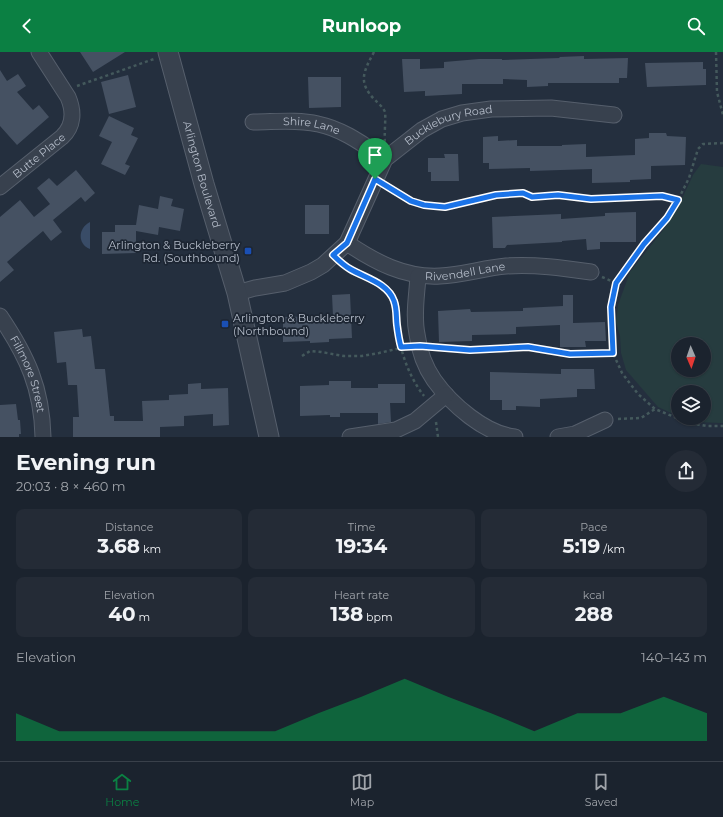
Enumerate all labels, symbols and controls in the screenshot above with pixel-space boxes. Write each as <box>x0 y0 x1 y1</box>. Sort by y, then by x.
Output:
icon: back <box>16 15 38 37</box>
text: Runloop <box>322 15 401 37</box>
icon: search <box>685 15 707 37</box>
street label: Bucklebury Road <box>402 102 493 148</box>
street label: Shire Lane <box>283 114 343 138</box>
street label: Arlington Boulevard <box>180 119 224 230</box>
street label: Butte Place <box>10 130 68 181</box>
pin <box>358 138 392 179</box>
icon: arrive <box>364 144 386 166</box>
place label: Arlington & Buckleberry Rd. (Southbound) <box>108 238 240 265</box>
marker: Arlington & Buckleberry Rd. (Southbound) <box>243 246 253 256</box>
street label: Rivendell Lane <box>425 259 506 283</box>
place label: Arlington & Buckleberry (Northbound) <box>233 311 365 338</box>
marker: Arlington & Buckleberry (Northbound) <box>220 319 230 329</box>
street label: Fillmore Street <box>7 333 48 414</box>
north arrow <box>671 337 711 377</box>
map controls <box>671 337 711 425</box>
button: layers <box>671 385 711 425</box>
text: Evening run <box>16 449 156 476</box>
button: share <box>665 450 707 492</box>
text: 20:03 · 8 × 460 m <box>16 478 126 494</box>
text: Distance <box>105 520 153 534</box>
text: Time <box>348 520 375 534</box>
text: Pace <box>580 520 607 534</box>
text: 3.68 <box>97 534 140 558</box>
text: 19:34 <box>336 534 387 558</box>
text: 5:19 <box>563 534 600 558</box>
text: km <box>140 542 161 556</box>
text: /km <box>600 542 625 556</box>
text: Elevation <box>104 588 155 602</box>
text: Heart rate <box>334 588 389 602</box>
text: kcal <box>583 588 605 602</box>
text: 40 <box>108 602 136 626</box>
text: 138 <box>330 602 363 626</box>
text: 288 <box>575 602 613 626</box>
text: m <box>136 610 150 624</box>
text: bpm <box>363 610 393 624</box>
text: Elevation <box>16 649 76 665</box>
text: 140–143 m <box>641 649 707 665</box>
tab: Home <box>105 771 139 809</box>
tab: Map <box>350 771 374 809</box>
tab: Saved <box>585 771 618 809</box>

